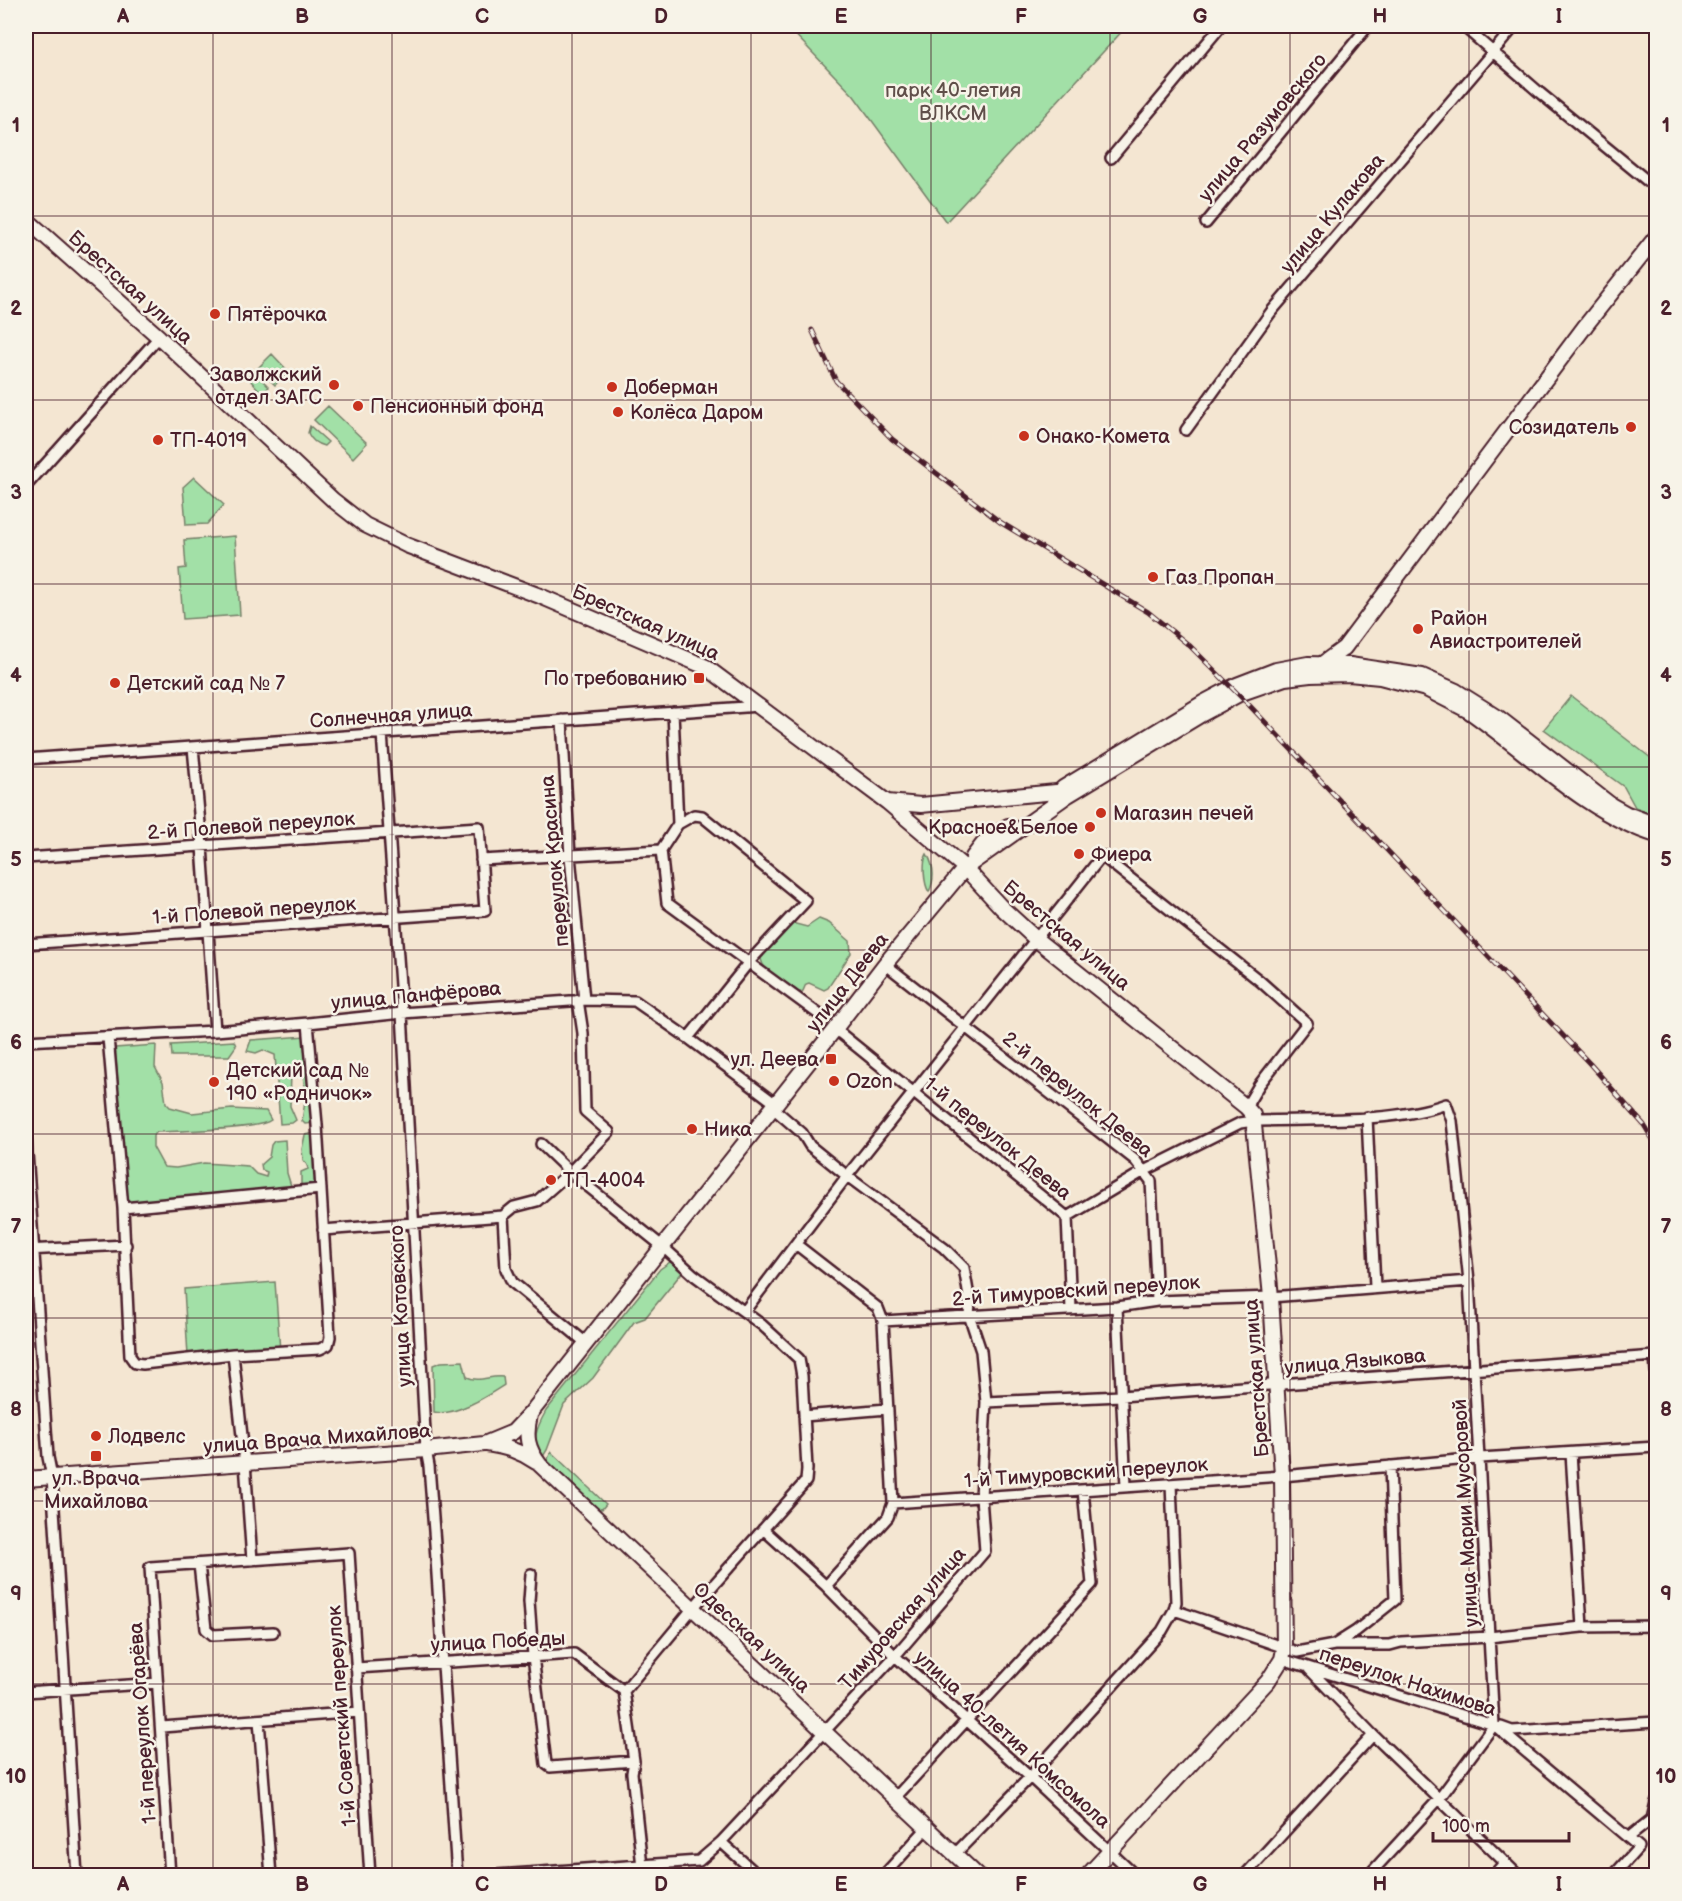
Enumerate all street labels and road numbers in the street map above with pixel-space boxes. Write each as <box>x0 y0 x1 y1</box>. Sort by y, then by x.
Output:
street label: улица Разумовского <box>1194 49 1332 207</box>
street label: улица Кулакова <box>1276 149 1390 278</box>
street label: Брестская улица <box>63 226 197 350</box>
street label: Брестская улица <box>568 580 723 666</box>
street label: Солнечная улица <box>309 698 473 734</box>
street label: переулок Красина <box>536 774 574 948</box>
street label: 2-й Полевой переулок <box>146 807 356 845</box>
street label: Брестская улица <box>998 876 1135 996</box>
street label: 1-й Полевой переулок <box>151 892 357 930</box>
street label: улица Деева <box>802 928 894 1037</box>
street label: улица Панфёрова <box>330 977 502 1015</box>
street label: 2-й переулок Деева <box>997 1027 1158 1163</box>
street label: 1-й переулок Деева <box>919 1072 1076 1206</box>
street label: улица Котовского <box>385 1225 417 1387</box>
street label: 2-й Тимуровский переулок <box>951 1270 1201 1312</box>
street label: Брестская улица <box>1239 1298 1275 1458</box>
street label: улица Языкова <box>1283 1344 1427 1380</box>
street label: улица Марии Мусоровой <box>1448 1398 1484 1628</box>
street label: улица Врача Михайлова <box>202 1419 432 1459</box>
street label: 1-й Тимуровский переулок <box>963 1452 1209 1493</box>
street label: Тимуровская улица <box>834 1542 971 1695</box>
street label: Одесская улица <box>688 1577 815 1698</box>
street label: 1-й Советский переулок <box>322 1604 362 1827</box>
street label: 1-й переулок Огарёва <box>124 1621 162 1825</box>
street label: улица Победы <box>430 1626 566 1658</box>
street label: переулок Нахимова <box>1316 1642 1500 1722</box>
street label: улица 40-летия Комсомола <box>910 1646 1115 1834</box>

